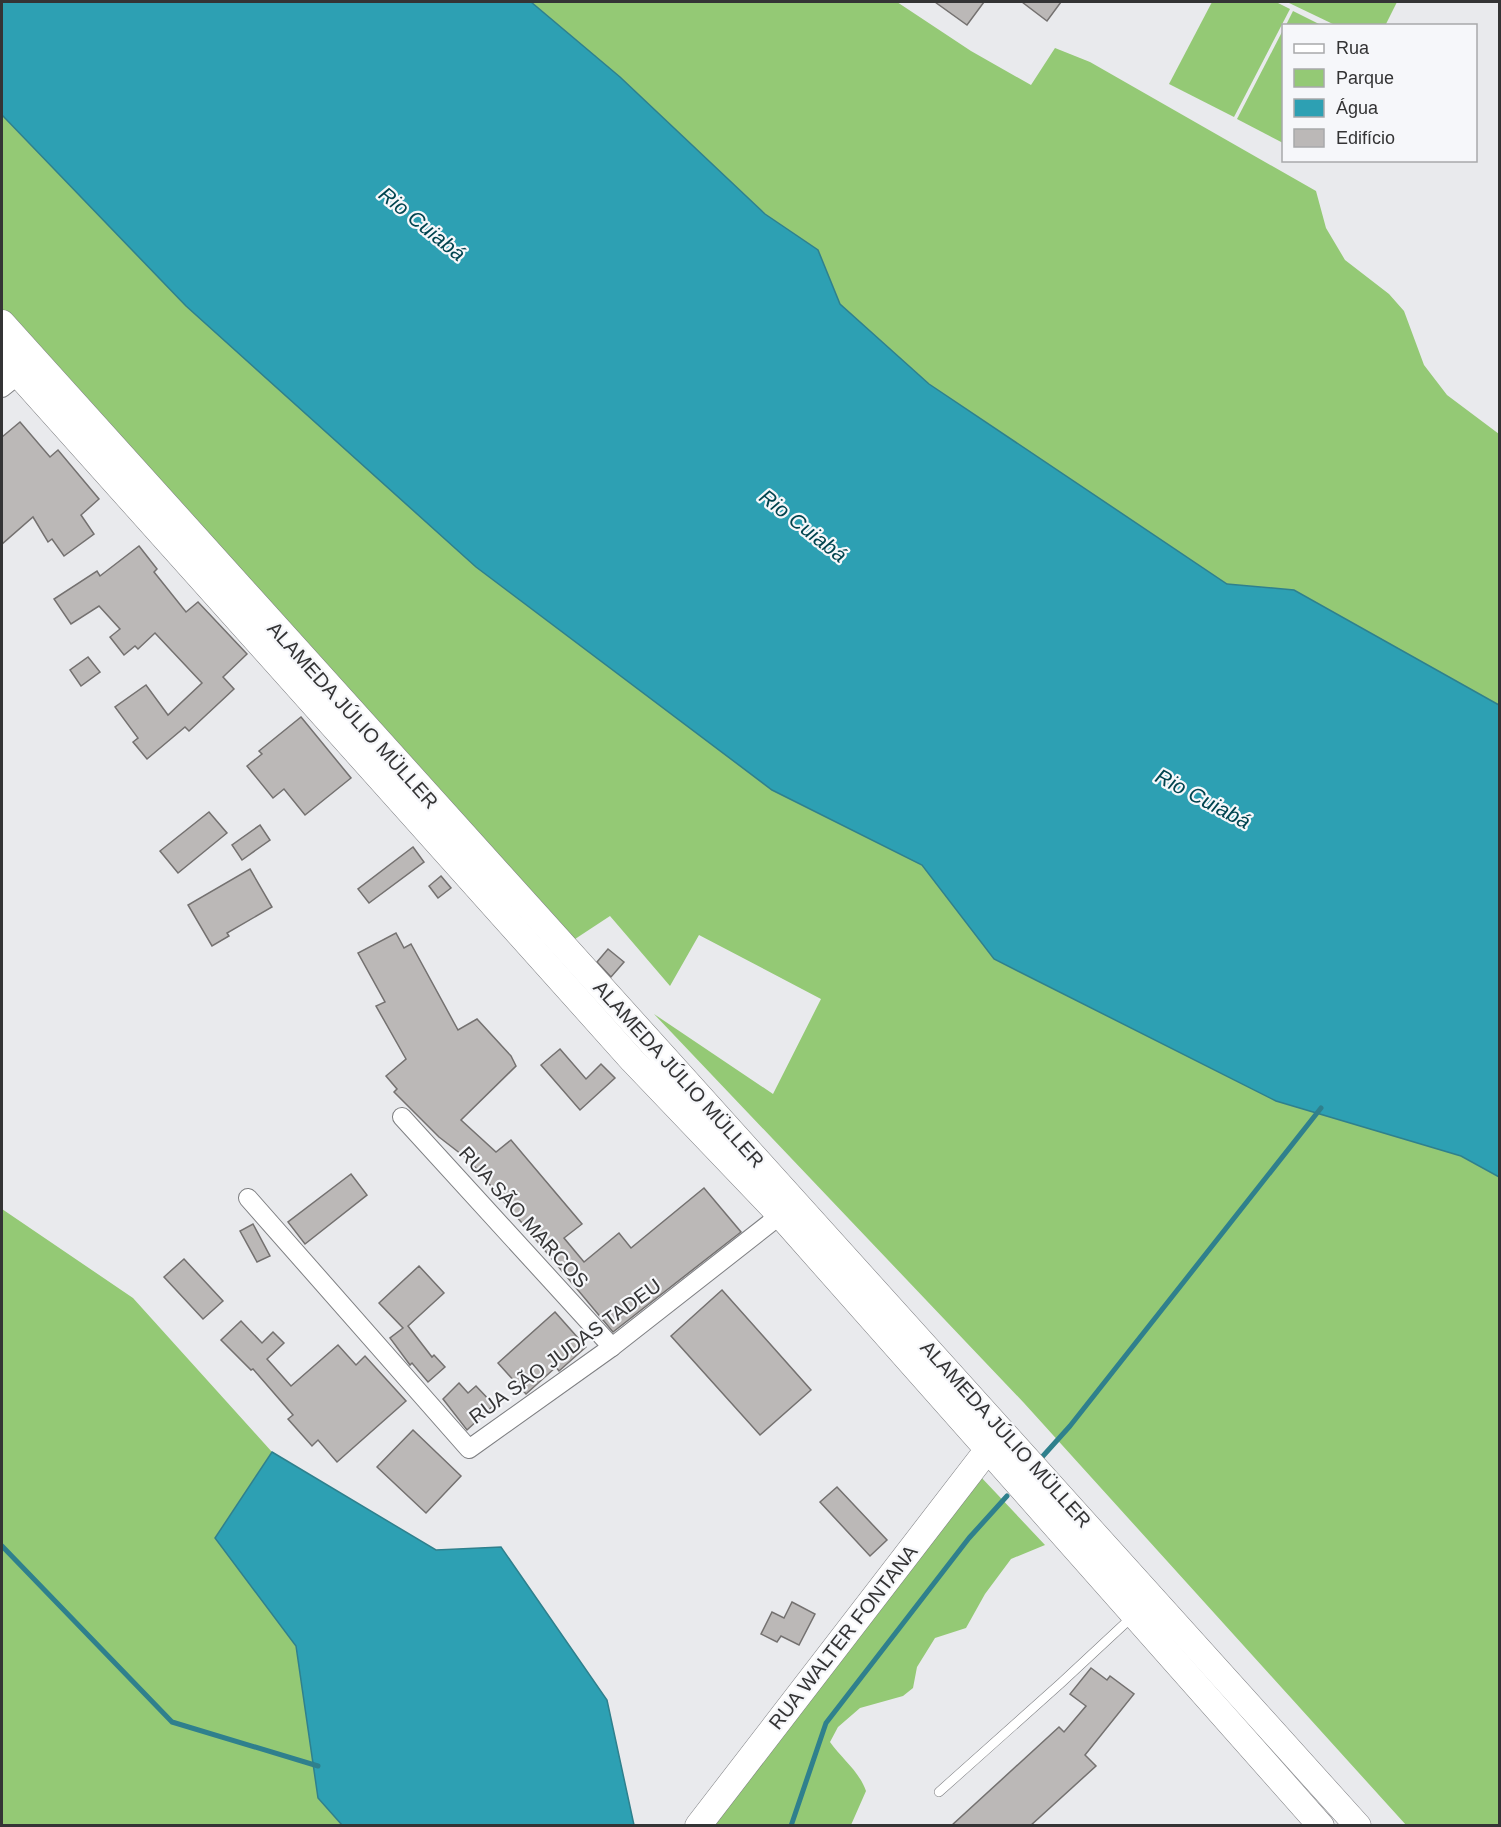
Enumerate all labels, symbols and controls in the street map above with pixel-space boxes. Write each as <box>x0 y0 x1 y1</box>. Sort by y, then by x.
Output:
legend <box>1282 24 1477 162</box>
text: Rua <box>1336 38 1370 58</box>
text: Parque <box>1336 68 1394 88</box>
text: Água <box>1336 98 1379 118</box>
text: Edifício <box>1336 128 1395 148</box>
water label: Rio Cuiabá <box>375 182 470 265</box>
water label: Rio Cuiabá <box>755 485 852 567</box>
street label: ALAMEDA JÚLIO MÜLLER <box>263 617 443 813</box>
water label: Rio Cuiabá <box>1152 764 1255 833</box>
street label: ALAMEDA JÚLIO MÜLLER <box>589 976 769 1172</box>
street label: RUA SÃO MARCOS <box>455 1141 594 1292</box>
street label: RUA SÃO JUDAS TADEU <box>464 1273 665 1428</box>
street label: ALAMEDA JÚLIO MÜLLER <box>916 1336 1096 1532</box>
street label: RUA WALTER FONTANA <box>764 1540 922 1733</box>

